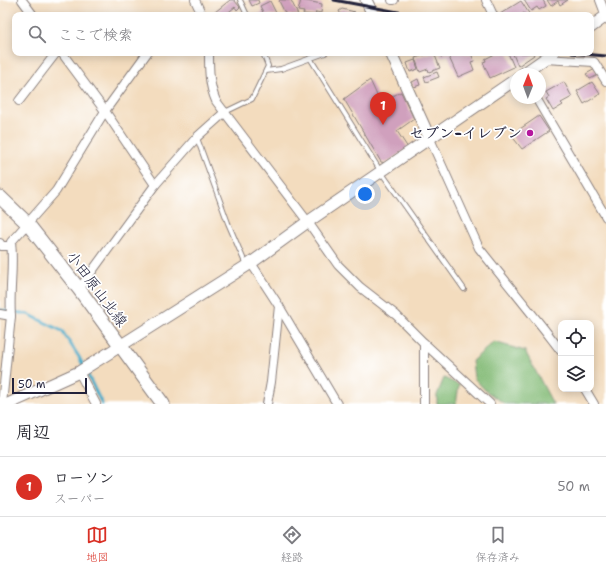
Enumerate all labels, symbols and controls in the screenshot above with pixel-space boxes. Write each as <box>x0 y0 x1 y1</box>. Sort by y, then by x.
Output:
search box <box>12 12 594 56</box>
icon: search <box>26 23 48 45</box>
text: ここで検索 <box>58 25 133 45</box>
north arrow <box>510 68 546 104</box>
pin: 1 <box>370 92 396 125</box>
place label: セブン-イレブン <box>409 123 522 143</box>
marker: セブン-イレブン <box>525 128 535 138</box>
your location <box>355 184 375 204</box>
street label: 小田原山北線 <box>62 247 132 331</box>
map controls <box>558 320 594 392</box>
button: locate <box>558 320 594 356</box>
button: layers <box>558 356 594 392</box>
scale bar <box>12 376 87 395</box>
text: 50 m <box>18 377 46 392</box>
text: 周辺 <box>16 421 50 443</box>
text: ローソン <box>54 468 114 488</box>
text: 1 <box>26 478 32 495</box>
text: 50 m <box>557 478 590 495</box>
text: スーパー <box>54 490 105 507</box>
tab: 地図 <box>86 524 108 565</box>
tab: 経路 <box>281 524 303 565</box>
tab: 保存済み <box>476 524 520 565</box>

